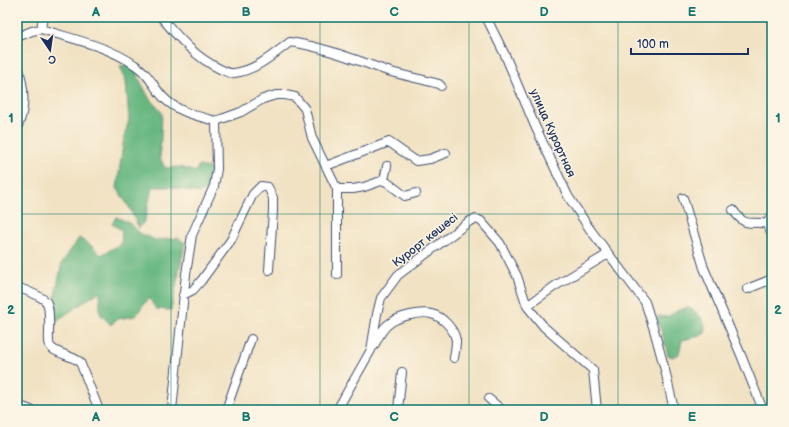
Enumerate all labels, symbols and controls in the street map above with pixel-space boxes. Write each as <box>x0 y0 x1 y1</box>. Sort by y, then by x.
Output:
text: A <box>91 4 100 20</box>
text: B <box>241 4 251 20</box>
text: C <box>389 4 399 20</box>
text: D <box>539 4 549 20</box>
text: E <box>688 4 697 20</box>
north arrow <box>30 30 70 70</box>
scale bar <box>631 30 748 56</box>
text: 100 m <box>637 37 669 52</box>
text: С <box>47 52 57 67</box>
street label: улица Курортная <box>526 87 579 180</box>
text: 1 <box>8 110 14 126</box>
text: 1 <box>775 110 781 126</box>
street label: Курорт көшесі <box>389 210 461 271</box>
text: 2 <box>7 302 15 318</box>
text: 2 <box>774 302 782 318</box>
text: A <box>91 409 100 425</box>
text: B <box>241 409 251 425</box>
text: C <box>389 409 399 425</box>
text: D <box>539 409 549 425</box>
text: E <box>688 409 697 425</box>

